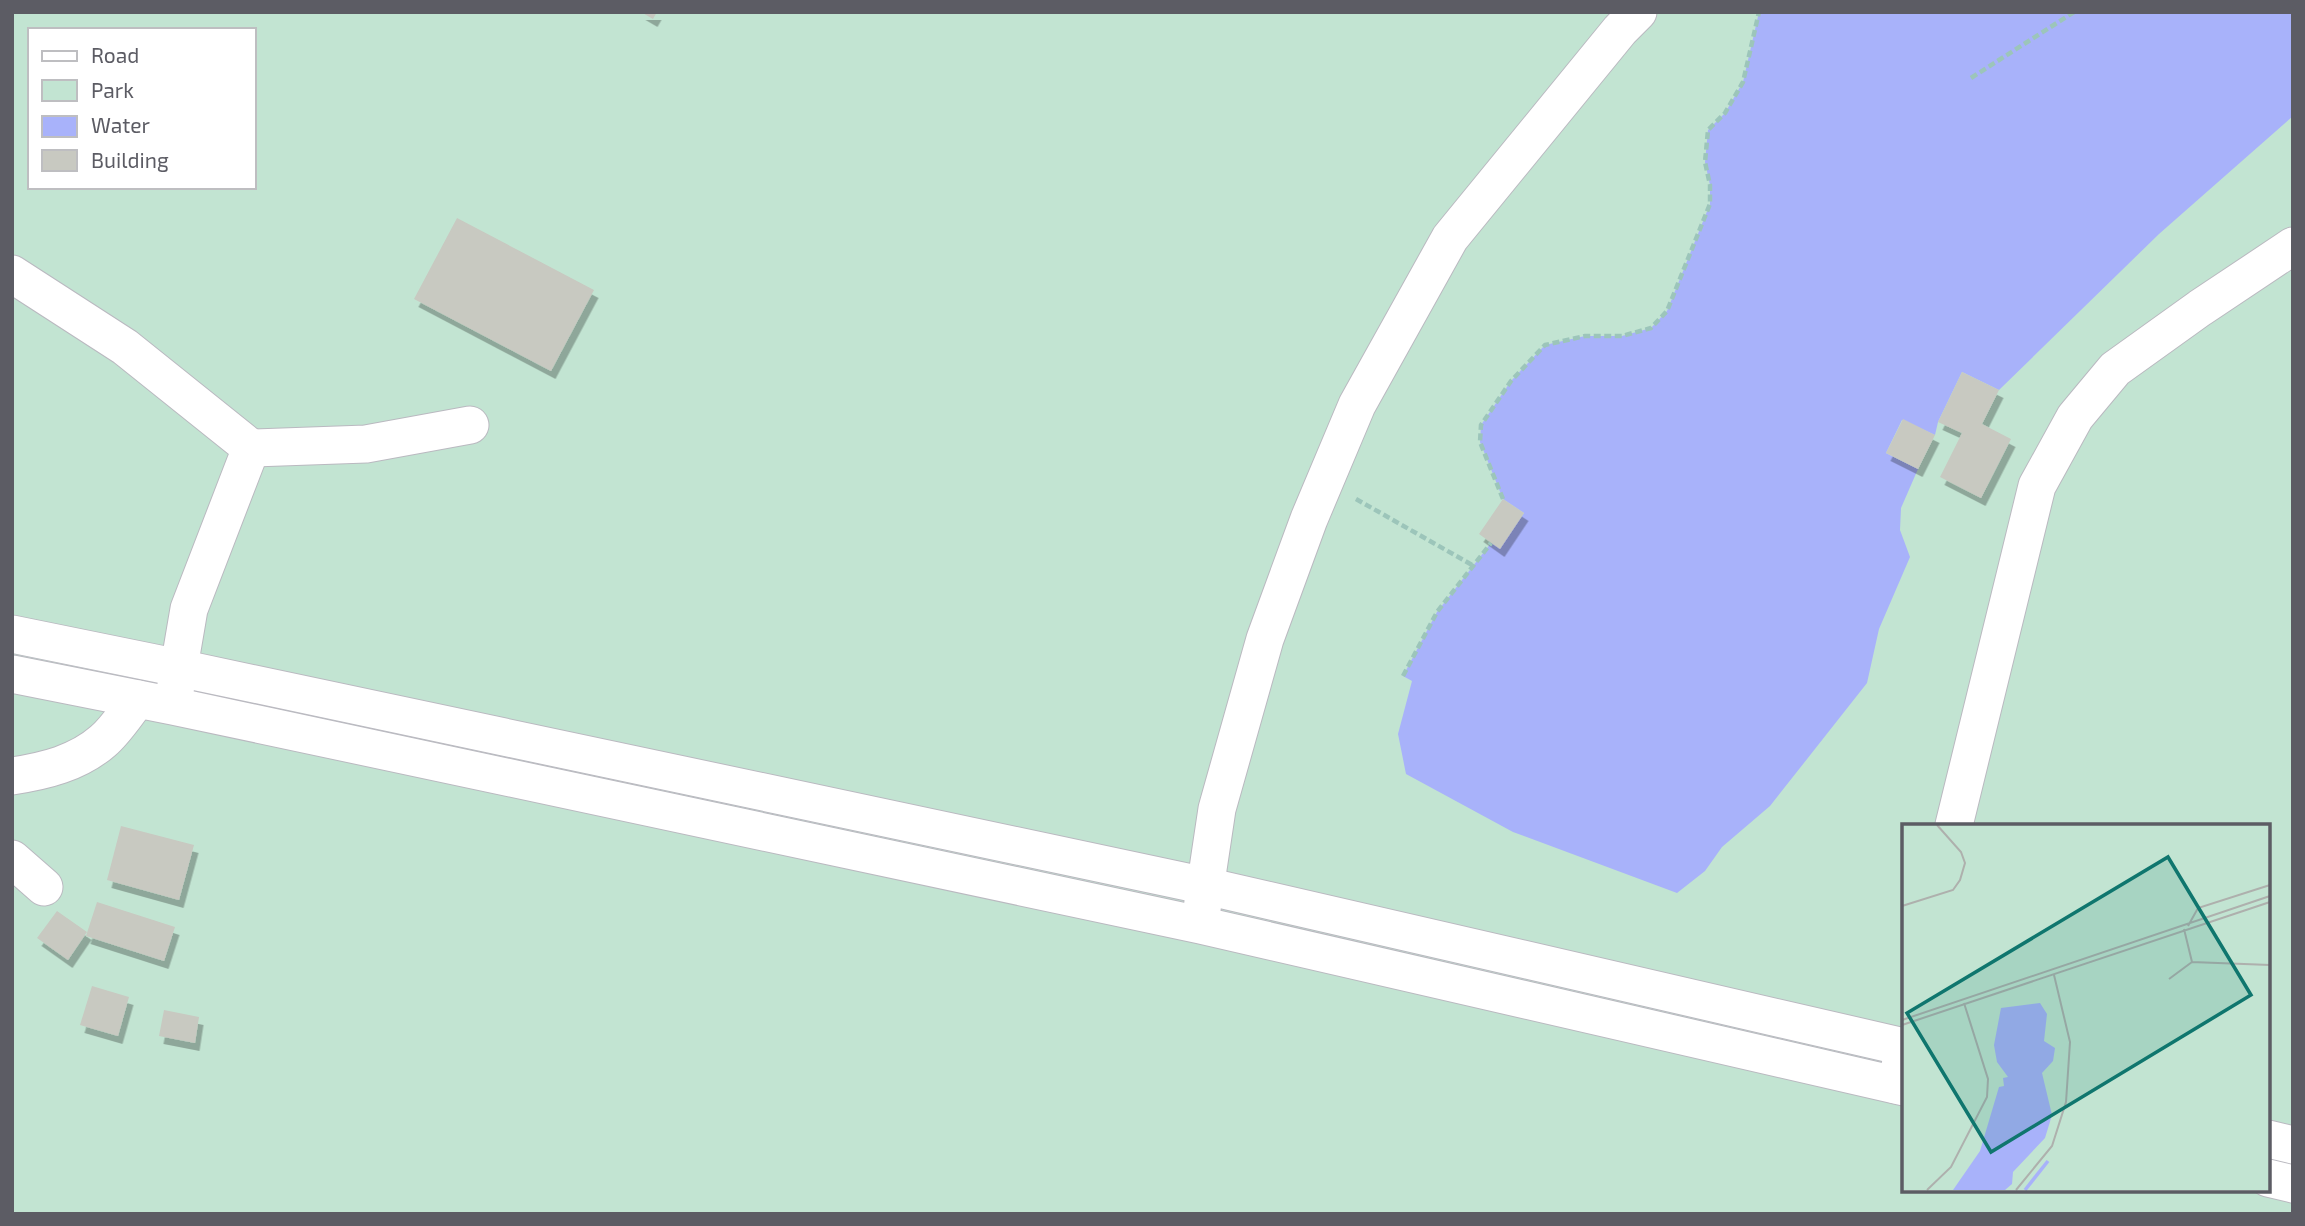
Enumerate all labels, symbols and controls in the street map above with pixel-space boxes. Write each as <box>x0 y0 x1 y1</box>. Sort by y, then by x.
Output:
legend <box>28 28 256 189</box>
text: Road <box>91 42 139 67</box>
text: Park <box>91 77 134 102</box>
text: Water <box>91 112 150 137</box>
text: Building <box>91 147 169 172</box>
inset map <box>1902 824 2270 1191</box>

